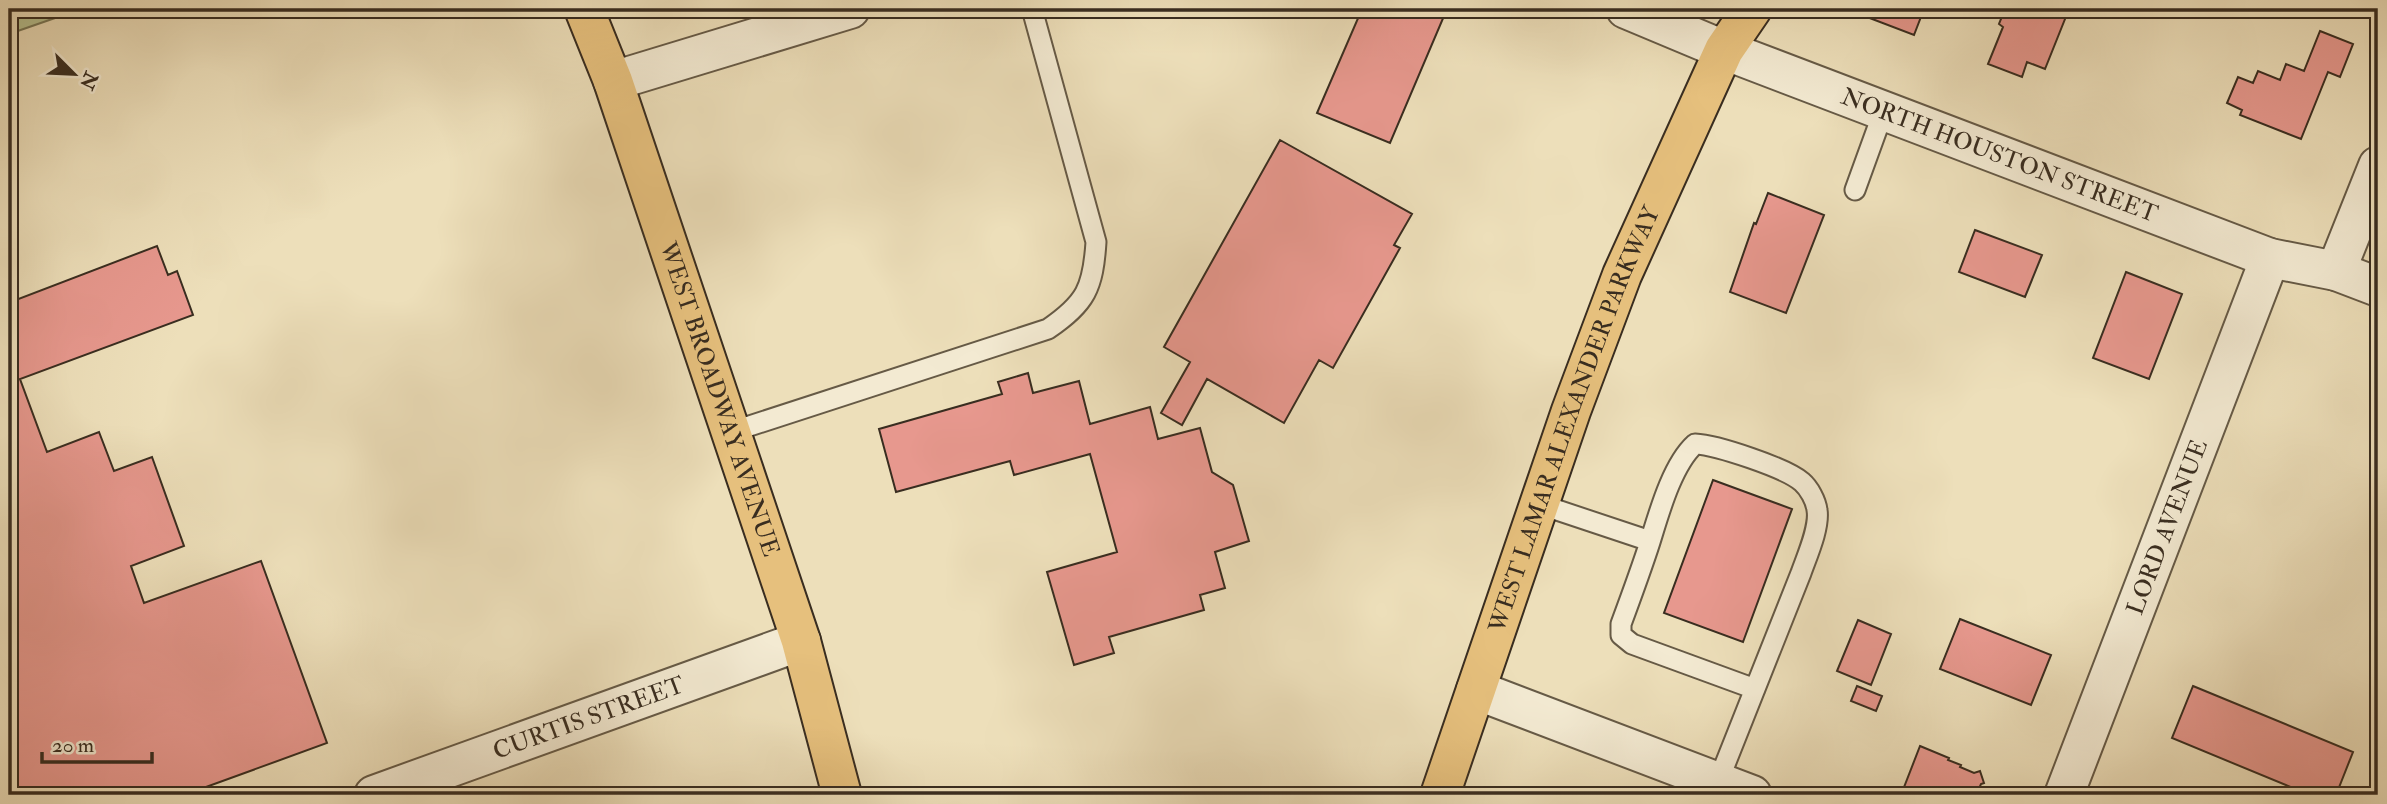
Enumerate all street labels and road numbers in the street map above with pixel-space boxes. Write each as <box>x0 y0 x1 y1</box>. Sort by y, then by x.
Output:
street label: NORTH HOUSTON STREET <box>1837 81 2162 230</box>
street label: WEST LAMAR ALEXANDER PARKWAY <box>1481 201 1667 637</box>
street label: WEST BROADWAY AVENUE <box>652 237 786 560</box>
street label: LORD AVENUE <box>2120 435 2215 619</box>
street label: CURTIS STREET <box>489 669 689 767</box>

